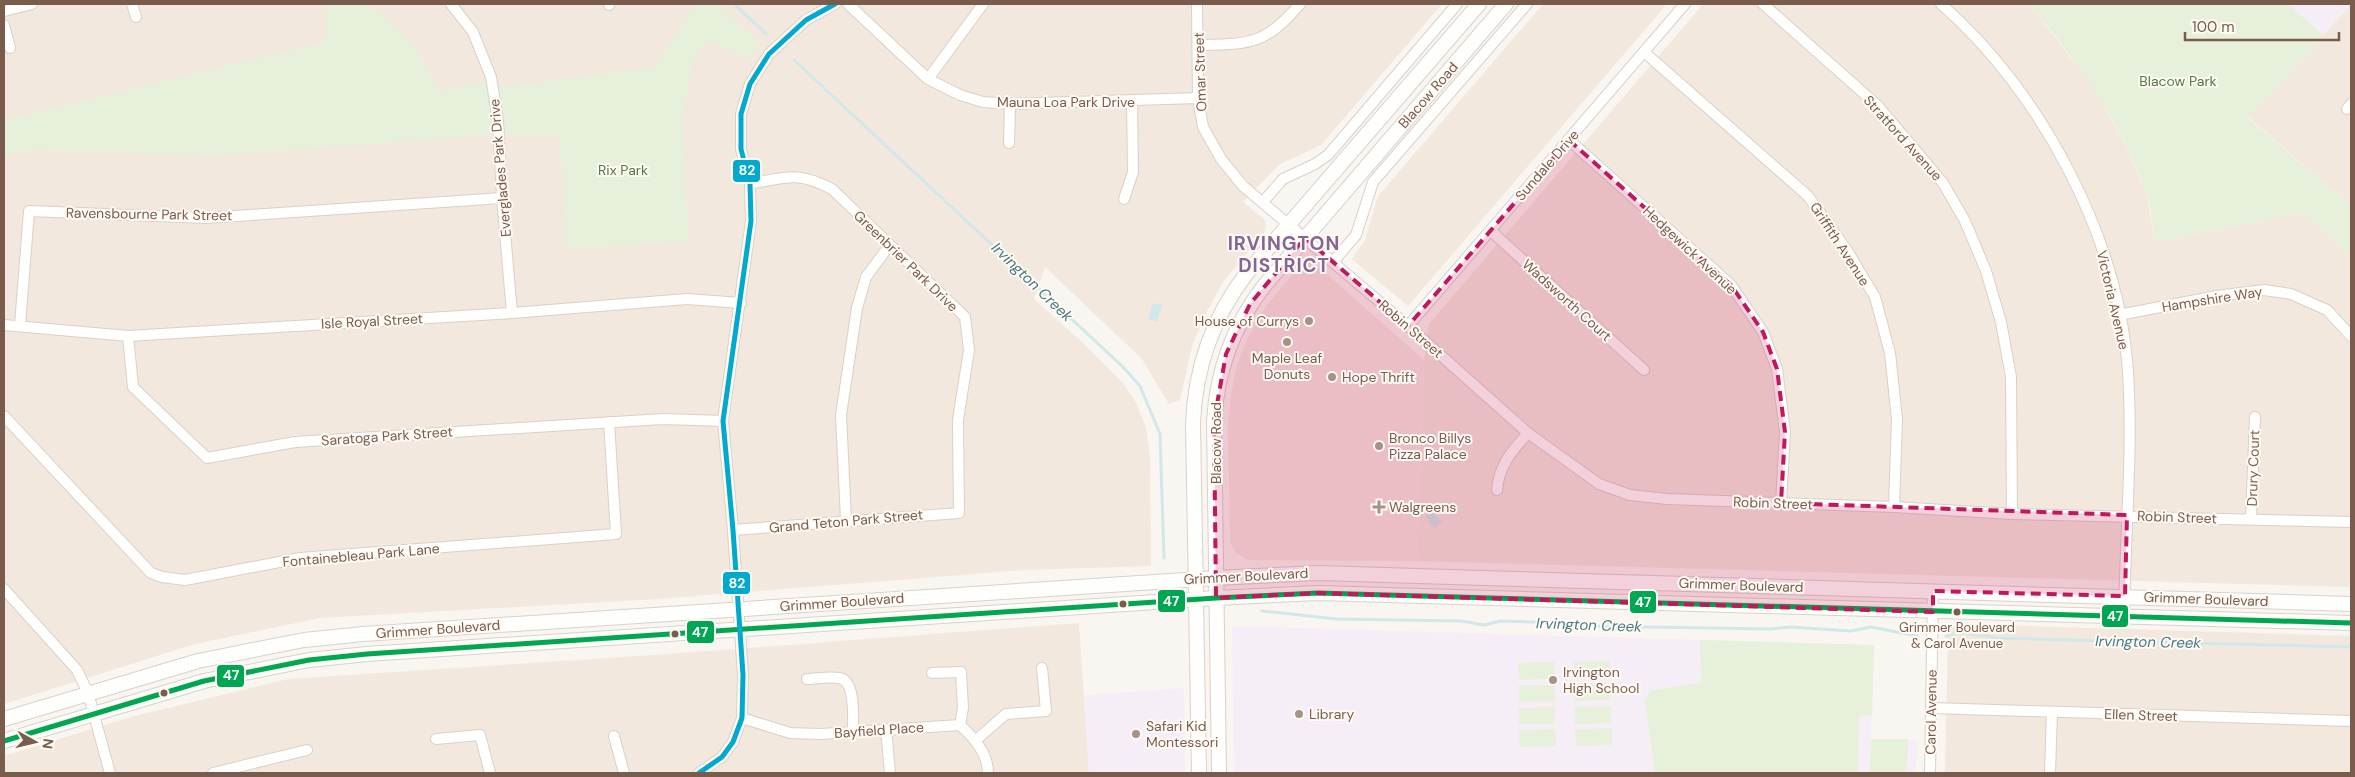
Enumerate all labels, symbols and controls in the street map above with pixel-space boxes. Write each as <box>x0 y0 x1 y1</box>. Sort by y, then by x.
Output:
scale bar <box>2185 10 2339 42</box>
text: 100 m <box>2192 17 2235 37</box>
street label: Omar Street <box>1190 32 1210 112</box>
street label: Blacow Road <box>1394 58 1462 132</box>
park label: Blacow Park <box>2139 72 2217 90</box>
street label: Stratford Avenue <box>1860 91 1946 185</box>
street label: Mauna Loa Park Drive <box>997 93 1135 111</box>
street label: Everglades Park Drive <box>485 98 515 238</box>
street label: Sundale Drive <box>1511 126 1583 204</box>
line badge: 82 <box>732 159 761 183</box>
park label: Rix Park <box>598 161 648 179</box>
text: 82 <box>739 161 755 179</box>
street label: Griffith Avenue <box>1806 199 1874 289</box>
street label: Hedgewick Avenue <box>1639 202 1741 298</box>
street label: Ravensbourne Park Street <box>66 204 232 224</box>
street label: Greenbrier Park Drive <box>850 207 962 315</box>
district label: IRVINGTON DISTRICT <box>1228 231 1340 278</box>
water label: Irvington Creek <box>987 238 1077 326</box>
street label: Victoria Avenue <box>2093 248 2133 352</box>
street label: Wadsworth Court <box>1519 255 1615 345</box>
street label: Hampshire Way <box>2160 282 2264 316</box>
street label: Robin Street <box>1375 296 1447 362</box>
street label: Isle Royal Street <box>320 309 424 333</box>
place label: House of Currys <box>1195 312 1299 330</box>
marker: House of Currys <box>1303 315 1315 327</box>
marker: Maple Leaf Donuts <box>1281 336 1293 348</box>
place label: Maple Leaf Donuts <box>1252 349 1322 383</box>
place label: Hope Thrift <box>1342 368 1415 386</box>
marker: Hope Thrift <box>1326 371 1338 383</box>
street label: Blacow Road <box>1207 402 1225 484</box>
street label: Saratoga Park Street <box>321 422 453 450</box>
place label: Bronco Billys Pizza Palace <box>1389 429 1471 463</box>
street label: Drury Court <box>2243 429 2263 507</box>
marker: Bronco Billys Pizza Palace <box>1373 440 1385 452</box>
street label: Robin Street <box>1733 493 1813 513</box>
place label: Walgreens <box>1389 498 1456 516</box>
marker: Walgreens <box>1373 501 1385 513</box>
street label: Grand Teton Park Street <box>768 505 924 537</box>
street label: Robin Street <box>2137 507 2217 527</box>
street label: Fontainebleau Park Lane <box>282 539 440 571</box>
street label: Grimmer Boulevard <box>1183 564 1309 588</box>
line badge: 82 <box>722 571 751 595</box>
text: 82 <box>729 574 745 592</box>
street label: Grimmer Boulevard <box>1678 574 1804 596</box>
street label: Grimmer Boulevard <box>2143 588 2269 610</box>
street label: Grimmer Boulevard <box>779 589 905 615</box>
line badge: 47 <box>1157 589 1186 613</box>
line badge: 47 <box>1629 590 1657 614</box>
text: 47 <box>1163 592 1180 610</box>
text: 47 <box>1635 593 1652 611</box>
unlabelled marker <box>1118 599 1128 609</box>
line badge: 47 <box>2101 604 2129 628</box>
marker: Grimmer Boulevard & Carol Avenue <box>1952 607 1962 617</box>
text: 47 <box>2107 607 2124 625</box>
water label: Irvington Creek <box>1536 613 1643 637</box>
street label: Grimmer Boulevard <box>375 616 501 642</box>
place label: Grimmer Boulevard & Carol Avenue <box>1899 619 2015 652</box>
line badge: 47 <box>686 620 715 644</box>
text: 47 <box>692 623 709 641</box>
unlabelled marker <box>670 629 680 639</box>
water label: Irvington Creek <box>2095 631 2201 653</box>
place label: Irvington High School <box>1563 663 1639 697</box>
line badge: 47 <box>216 664 245 688</box>
text: 47 <box>223 666 240 684</box>
street label: Carol Avenue <box>1921 669 1941 755</box>
marker: Irvington High School <box>1547 674 1559 686</box>
unlabelled marker <box>159 688 169 698</box>
place label: Library <box>1309 705 1354 723</box>
street label: Ellen Street <box>2104 705 2178 725</box>
marker: Library <box>1293 708 1305 720</box>
north arrow <box>10 717 60 767</box>
place label: Safari Kid Montessori <box>1146 717 1218 751</box>
street label: Bayfield Place <box>834 718 925 742</box>
marker: Safari Kid Montessori <box>1130 728 1142 740</box>
text: N <box>38 737 57 750</box>

